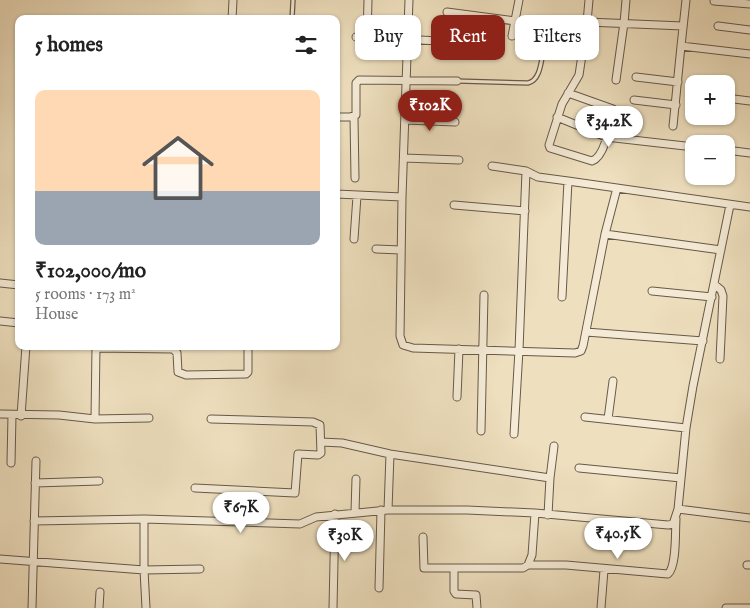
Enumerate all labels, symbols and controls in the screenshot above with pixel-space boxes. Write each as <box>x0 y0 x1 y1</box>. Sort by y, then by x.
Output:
chip: Buy <box>355 15 421 60</box>
chip: Rent <box>431 15 505 60</box>
chip: Filters <box>515 15 599 60</box>
icon: filters <box>292 31 320 59</box>
text: 5 homes <box>35 32 103 59</box>
map controls <box>685 75 735 185</box>
button: + <box>685 75 735 125</box>
pin: ₹102K <box>395 90 465 132</box>
text: ₹102K <box>409 96 451 116</box>
pin: ₹34.2K <box>568 106 650 148</box>
text: ₹34.2K <box>586 112 632 132</box>
icon: home <box>133 123 223 213</box>
button: − <box>685 135 735 185</box>
text: ₹102,000/mo <box>35 258 146 285</box>
text: 5 rooms · 173 m² <box>35 285 136 305</box>
text: House <box>35 305 78 325</box>
pin: ₹67K <box>211 492 271 534</box>
text: ₹67K <box>224 498 258 518</box>
pin: ₹40.5K <box>577 518 659 560</box>
pin: ₹30K <box>315 520 375 562</box>
text: ₹40.5K <box>595 524 641 544</box>
text: ₹30K <box>328 526 362 546</box>

